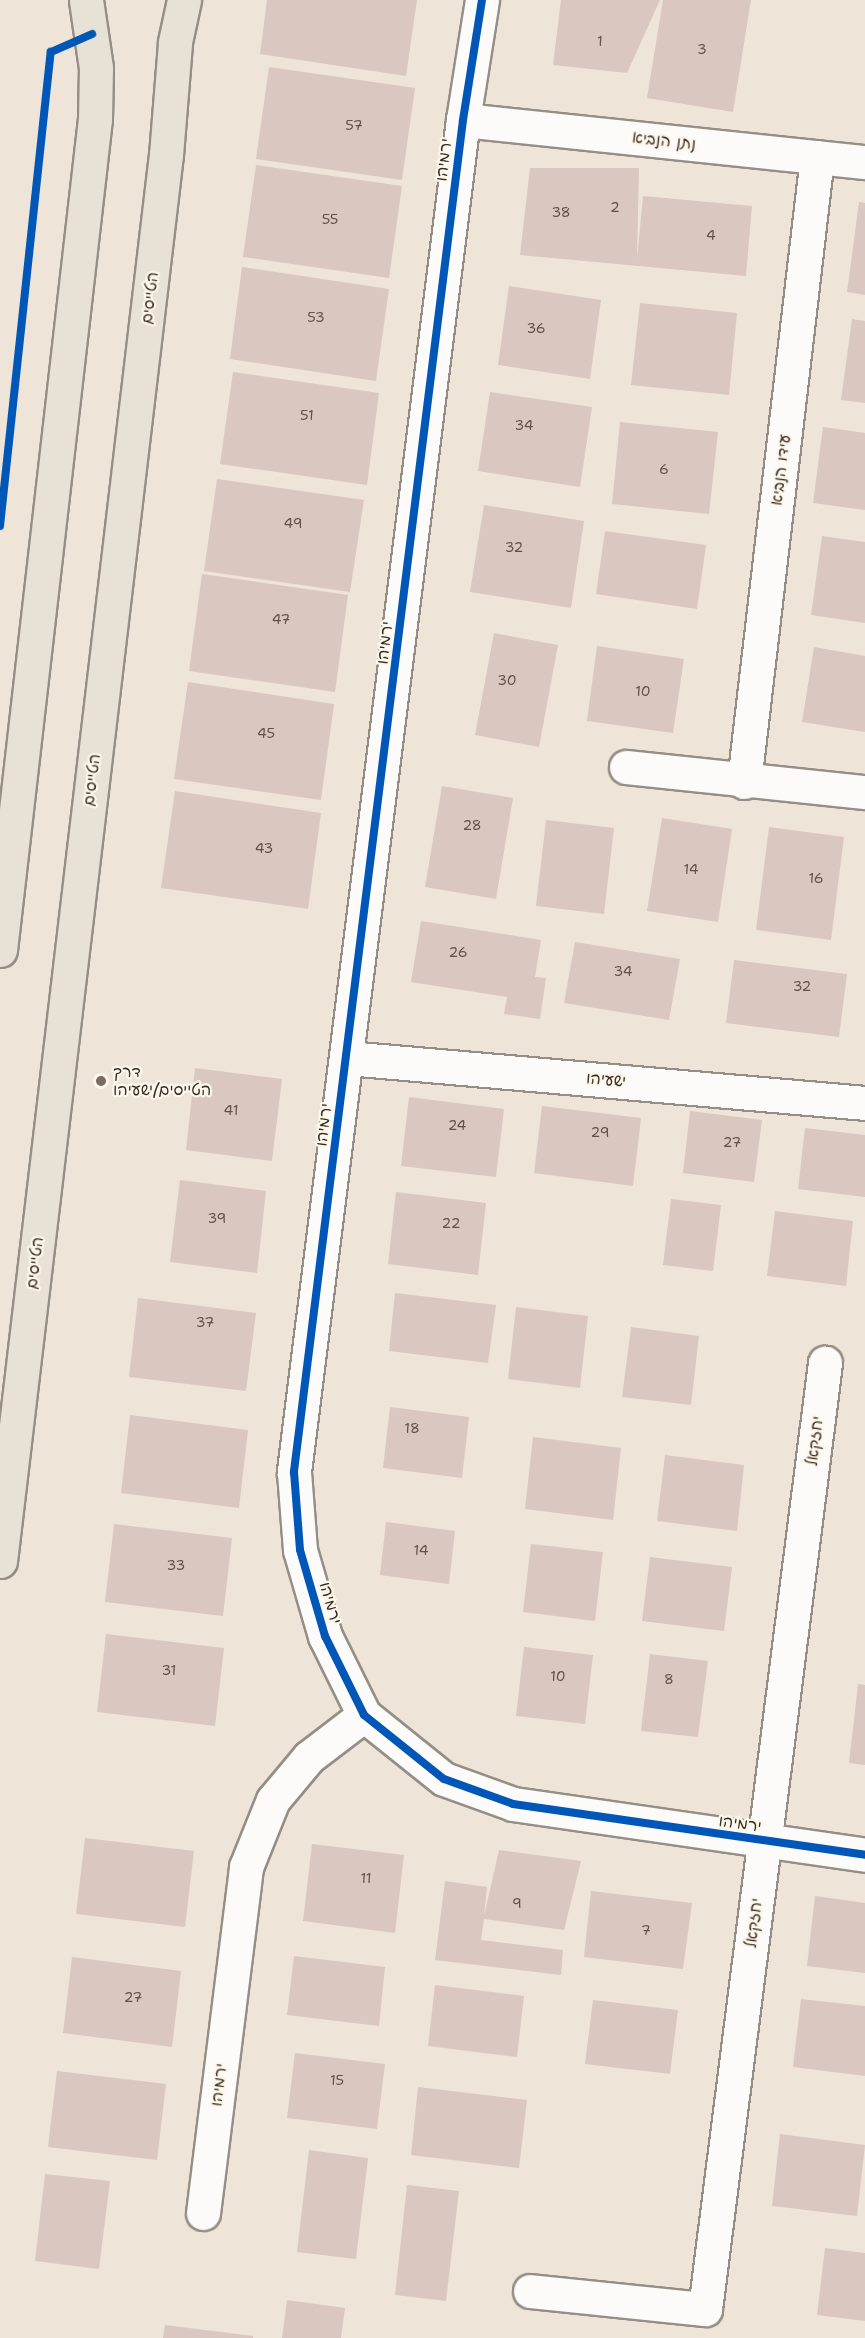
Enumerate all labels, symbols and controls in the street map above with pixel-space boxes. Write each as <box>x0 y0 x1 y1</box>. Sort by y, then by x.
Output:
house number: 1 <box>597 33 603 49</box>
house number: 3 <box>697 41 707 57</box>
house number: 57 <box>345 117 363 133</box>
street label: נתן הנביא <box>631 128 697 154</box>
street label: ירמיהו <box>432 137 456 183</box>
house number: 2 <box>610 199 620 215</box>
house number: 38 <box>551 204 571 220</box>
house number: 55 <box>322 211 338 227</box>
house number: 4 <box>706 227 716 243</box>
street label: הטייסים <box>137 271 163 325</box>
house number: 53 <box>307 309 325 325</box>
house number: 36 <box>526 320 546 336</box>
house number: 51 <box>300 407 314 423</box>
house number: 34 <box>514 417 534 433</box>
street label: עידו הנביא <box>767 433 795 507</box>
house number: 6 <box>659 461 669 477</box>
house number: 49 <box>284 515 302 531</box>
house number: 32 <box>505 539 523 555</box>
house number: 47 <box>272 611 290 627</box>
street label: ירמיהו <box>373 620 397 666</box>
house number: 30 <box>497 672 517 688</box>
house number: 10 <box>635 683 651 699</box>
house number: 45 <box>257 725 275 741</box>
street label: הטייסים <box>79 753 105 807</box>
house number: 28 <box>462 817 482 833</box>
house number: 43 <box>255 840 273 856</box>
house number: 14 <box>683 861 699 877</box>
house number: 16 <box>808 870 824 886</box>
house number: 26 <box>449 944 467 960</box>
house number: 34 <box>613 963 633 979</box>
house number: 32 <box>793 978 811 994</box>
place label: דרך הטייסים/ישעיהו <box>113 1062 211 1100</box>
street label: ישעיהו <box>585 1069 627 1091</box>
marker: דרך הטייסים/ישעיהו <box>94 1074 108 1088</box>
house number: 41 <box>224 1102 238 1118</box>
street label: ירמיהו <box>312 1102 336 1148</box>
house number: 24 <box>448 1117 466 1133</box>
house number: 29 <box>591 1124 609 1140</box>
house number: 27 <box>723 1134 741 1150</box>
house number: 39 <box>208 1210 226 1226</box>
house number: 22 <box>442 1215 460 1231</box>
street label: הטייסים <box>22 1236 48 1290</box>
house number: 37 <box>196 1314 214 1330</box>
street label: יחזקאל <box>802 1415 828 1467</box>
house number: 18 <box>404 1420 420 1436</box>
house number: 14 <box>413 1542 429 1558</box>
house number: 33 <box>167 1557 185 1573</box>
street label: ירמיהו <box>315 1580 345 1626</box>
house number: 31 <box>162 1662 176 1678</box>
house number: 10 <box>550 1668 566 1684</box>
house number: 8 <box>664 1671 674 1687</box>
street label: ירמיהו <box>717 1811 763 1837</box>
house number: 11 <box>360 1870 372 1886</box>
house number: 9 <box>512 1895 522 1911</box>
street label: יחזקאל <box>741 1897 767 1949</box>
house number: 7 <box>641 1922 651 1938</box>
house number: 27 <box>124 1989 142 2005</box>
street label: ירמיהו <box>207 2062 231 2108</box>
house number: 15 <box>330 2072 344 2088</box>

